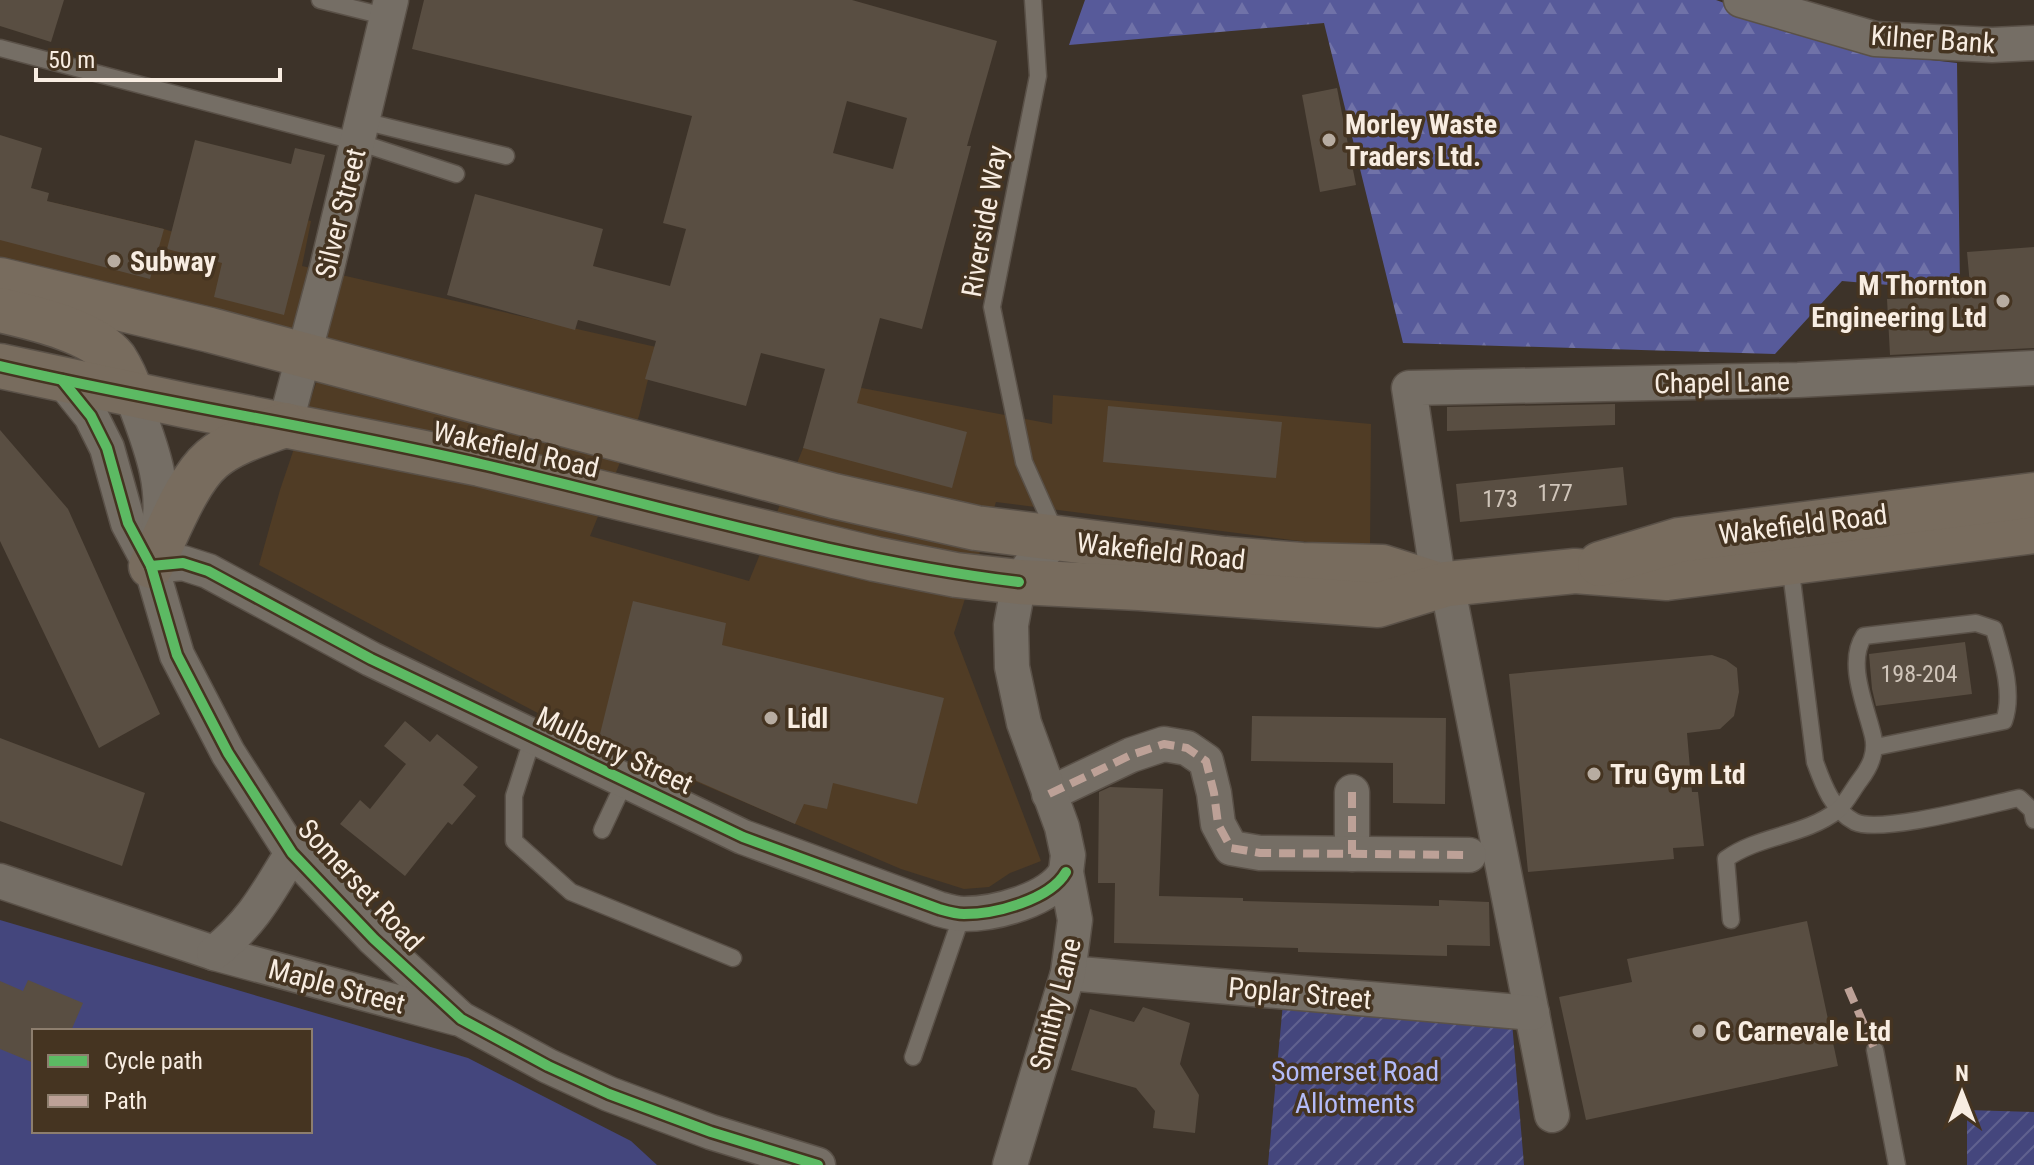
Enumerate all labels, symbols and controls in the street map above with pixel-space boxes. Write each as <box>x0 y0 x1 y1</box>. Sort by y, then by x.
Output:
street label: Kilner Bank <box>1870 19 1997 60</box>
scale bar <box>36 32 280 82</box>
text: 50 m <box>48 46 95 74</box>
place label: Morley Waste Traders Ltd. <box>1345 108 1497 173</box>
marker: Morley Waste Traders Ltd. <box>1320 131 1338 149</box>
street label: Riverside Way <box>955 142 1014 299</box>
street label: Silver Street <box>308 145 373 282</box>
place label: Subway <box>130 245 216 278</box>
marker: Subway <box>105 252 123 270</box>
place label: M Thornton Engineering Ltd <box>1811 269 1987 334</box>
marker: M Thornton Engineering Ltd <box>1994 292 2012 310</box>
street label: Chapel Lane <box>1654 365 1790 400</box>
street label: Wakefield Road <box>430 414 602 485</box>
house number: 177 <box>1537 479 1573 507</box>
house number: 173 <box>1482 485 1518 513</box>
street label: Wakefield Road <box>1717 498 1889 551</box>
street label: Wakefield Road <box>1075 526 1247 577</box>
house number: 198-204 <box>1880 660 1958 688</box>
street label: Mulberry Street <box>531 700 698 801</box>
place label: Lidl <box>787 702 828 735</box>
marker: Lidl <box>762 709 780 727</box>
place label: Tru Gym Ltd <box>1610 758 1746 791</box>
marker: Tru Gym Ltd <box>1585 765 1603 783</box>
street label: Somerset Road <box>291 813 430 958</box>
street label: Smithy Lane <box>1023 934 1088 1074</box>
street label: Maple Street <box>265 952 409 1021</box>
street label: Poplar Street <box>1227 971 1373 1016</box>
place label: C Carnevale Ltd <box>1715 1015 1891 1048</box>
marker: C Carnevale Ltd <box>1690 1022 1708 1040</box>
legend <box>32 1029 312 1133</box>
text: Cycle path <box>104 1047 203 1075</box>
north arrow <box>1922 1053 2002 1133</box>
park label: Somerset Road Allotments <box>1271 1055 1439 1120</box>
text: N <box>1955 1061 1969 1086</box>
text: Path <box>104 1087 147 1115</box>

